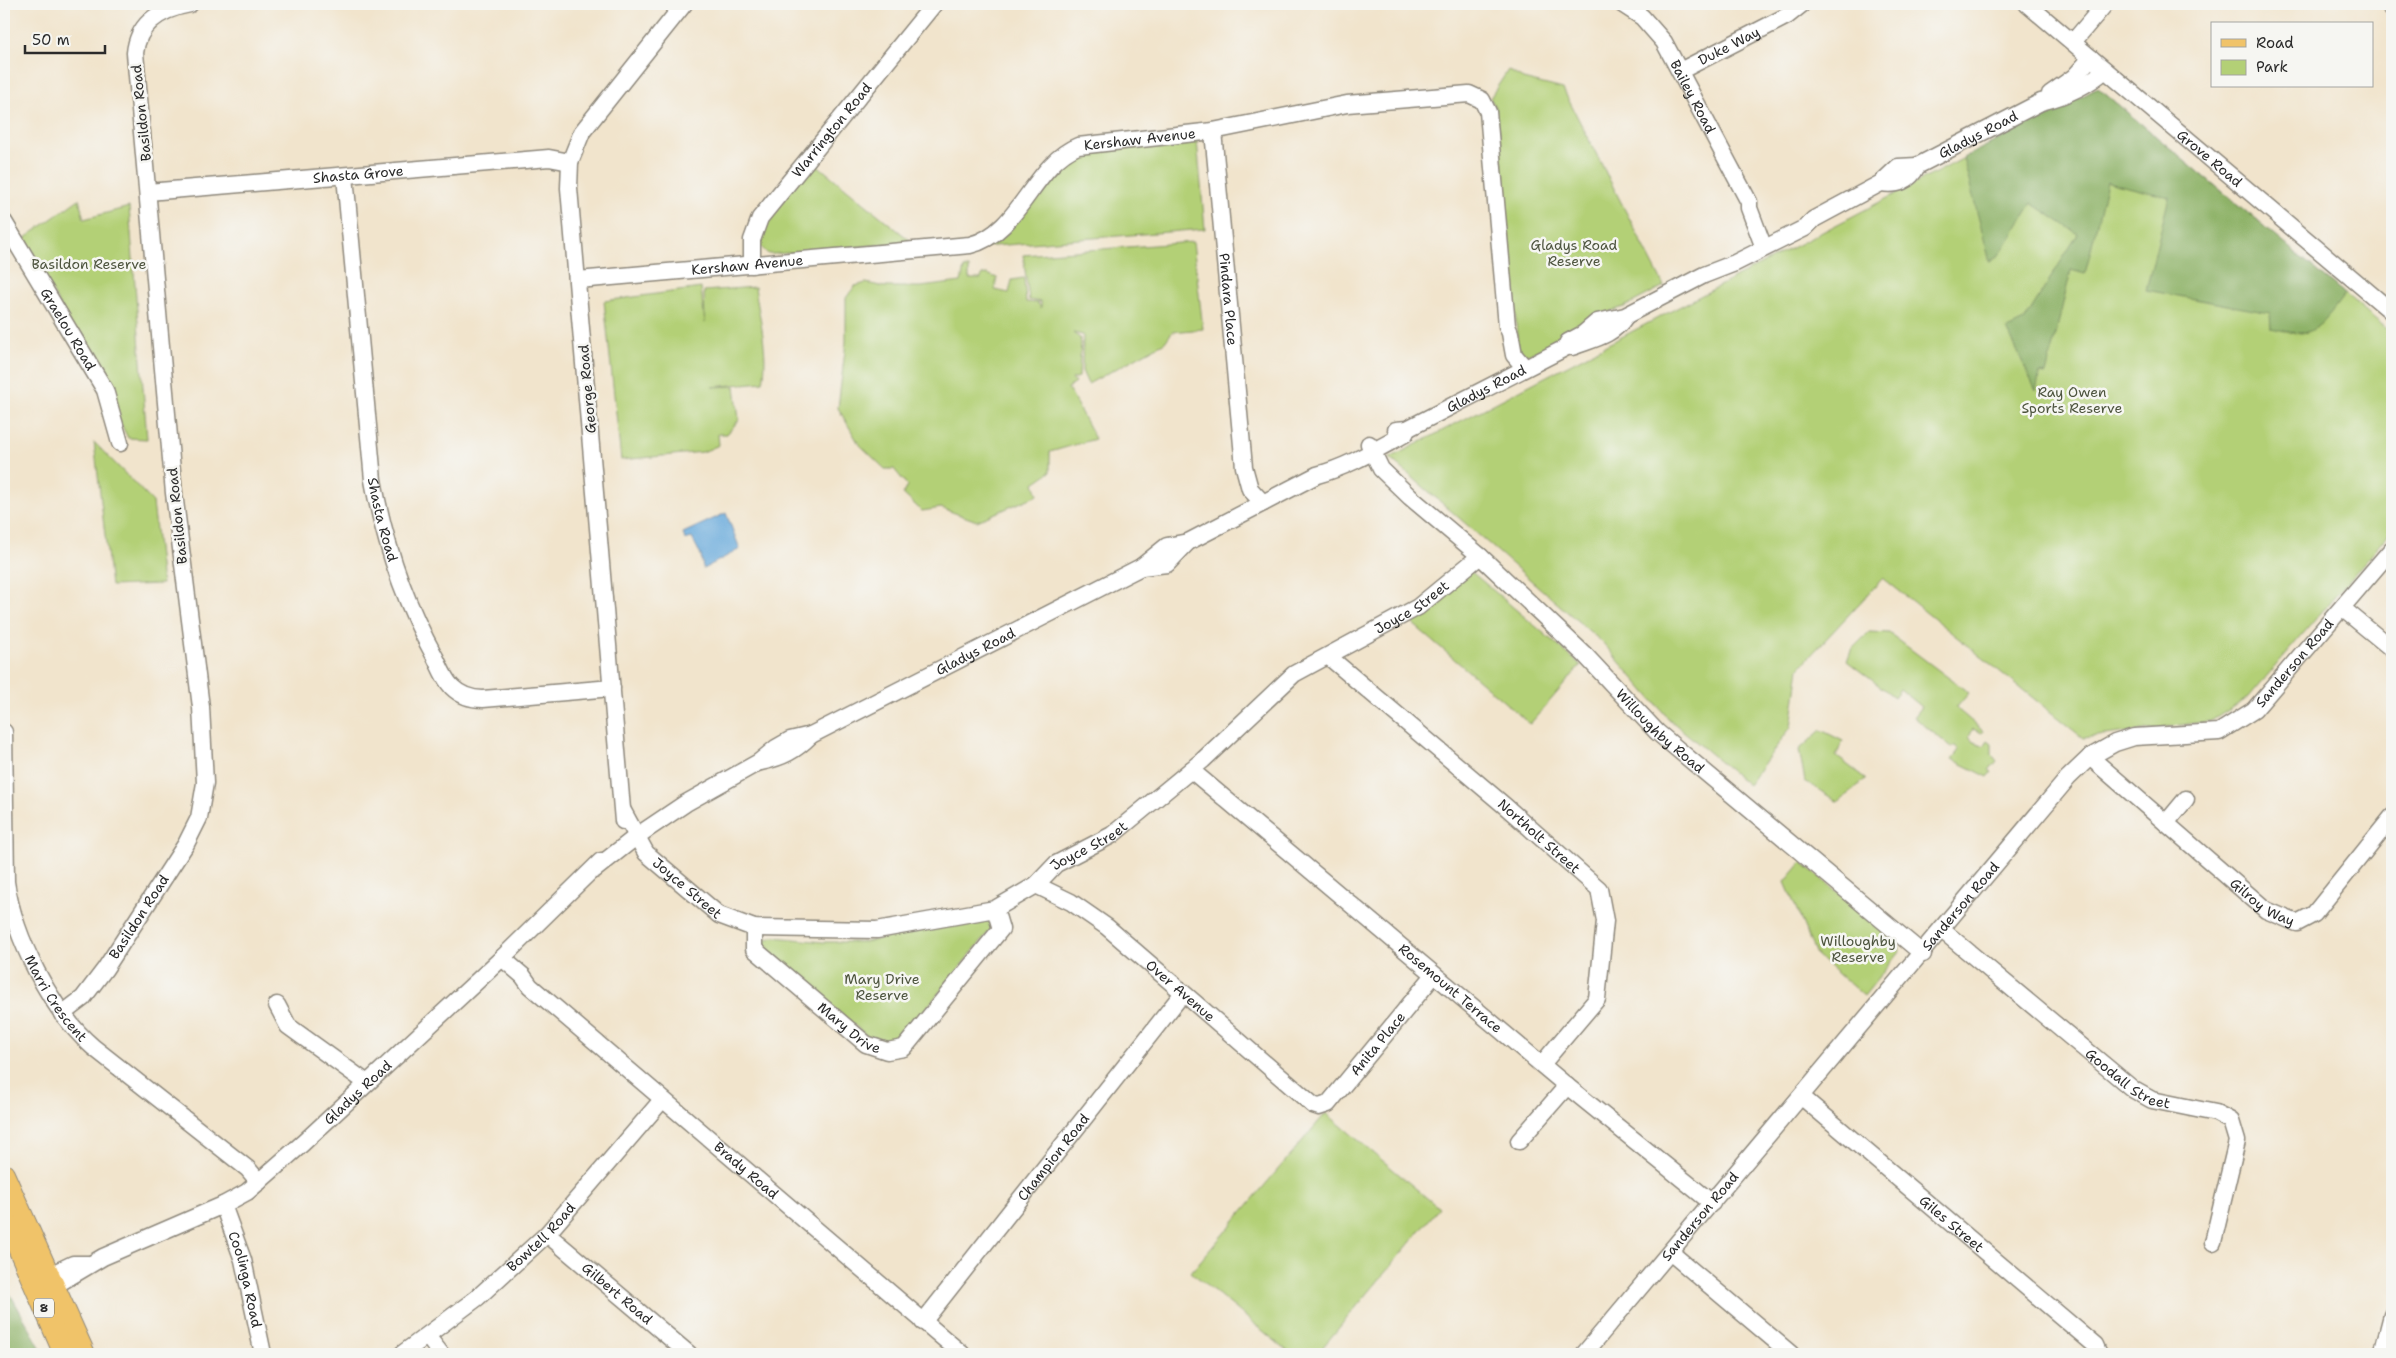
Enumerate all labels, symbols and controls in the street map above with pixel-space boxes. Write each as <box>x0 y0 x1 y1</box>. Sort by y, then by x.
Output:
scale bar <box>25 22 105 54</box>
legend <box>2211 22 2374 88</box>
street label: Duke Way <box>1695 23 1763 69</box>
text: 50 m <box>32 30 70 50</box>
text: Road <box>2256 33 2294 53</box>
street label: Bailey Road <box>1666 57 1720 137</box>
text: Park <box>2256 57 2288 77</box>
street label: Basildon Road <box>127 64 155 162</box>
street label: Warrington Road <box>788 79 876 181</box>
street label: Gladys Road <box>1935 107 2021 162</box>
street label: Kershaw Avenue <box>1083 124 1197 154</box>
street label: Grove Road <box>2173 125 2246 191</box>
street label: Shasta Grove <box>312 161 404 187</box>
park label: Gladys Road Reserve <box>1531 236 1618 270</box>
street label: Kershaw Avenue <box>691 251 804 279</box>
street label: Pindara Place <box>1215 252 1242 346</box>
park label: Basildon Reserve <box>32 255 147 273</box>
street label: Graelou Road <box>37 284 100 374</box>
street label: George Road <box>574 344 600 434</box>
street label: Gladys Road <box>1443 361 1529 416</box>
park label: Ray Owen Sports Reserve <box>2022 383 2122 417</box>
street label: Basildon Road <box>163 467 191 565</box>
street label: Shasta Road <box>364 476 402 564</box>
street label: Joyce Street <box>1371 576 1452 638</box>
street label: Sanderson Road <box>2251 615 2338 711</box>
street label: Gladys Road <box>933 623 1018 679</box>
street label: Willoughby Road <box>1612 685 1708 777</box>
street label: Northolt Street <box>1494 795 1584 877</box>
street label: Joyce Street <box>1046 817 1131 874</box>
street label: Joyce Street <box>649 854 726 923</box>
street label: Sanderson Road <box>1918 858 2003 954</box>
street label: Basildon Road <box>105 871 173 962</box>
street label: Gilroy Way <box>2226 874 2297 930</box>
park label: Willoughby Reserve <box>1820 932 1896 966</box>
street label: Rosemount Terrace <box>1395 939 1506 1037</box>
street label: Marri Crescent <box>21 952 91 1046</box>
street label: Over Avenue <box>1142 956 1219 1026</box>
park label: Mary Drive Reserve <box>844 970 920 1004</box>
street label: Mary Drive <box>814 998 883 1057</box>
street label: Anita Place <box>1346 1008 1409 1079</box>
street label: Goodall Street <box>2082 1044 2172 1112</box>
street label: Gladys Road <box>320 1056 396 1128</box>
street label: Champion Road <box>1013 1110 1093 1205</box>
street label: Brady Road <box>710 1138 782 1203</box>
street label: Sanderson Road <box>1657 1168 1742 1265</box>
street label: Giles Street <box>1916 1191 1988 1256</box>
street label: Bowtell Road <box>503 1199 579 1276</box>
street label: Coolinga Road <box>224 1229 266 1329</box>
street label: Gilbert Road <box>578 1258 656 1328</box>
road number: 8 <box>34 1299 54 1318</box>

